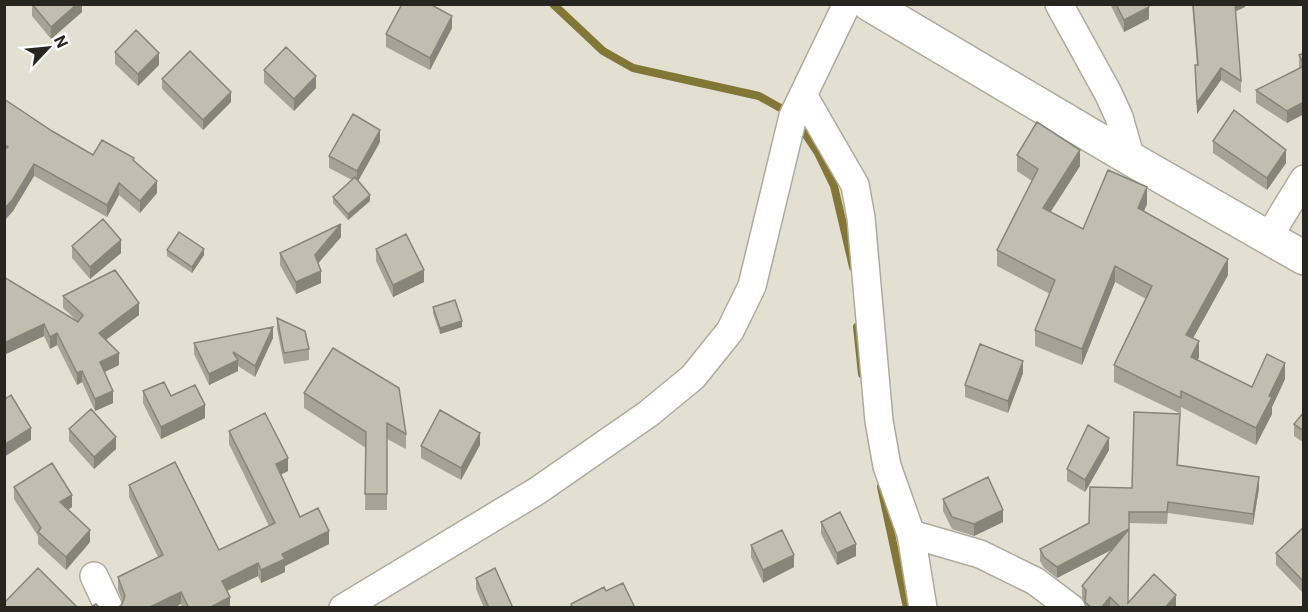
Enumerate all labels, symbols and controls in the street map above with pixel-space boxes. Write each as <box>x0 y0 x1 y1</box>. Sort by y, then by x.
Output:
north arrow <box>18 18 78 78</box>
text: N <box>50 32 72 51</box>

